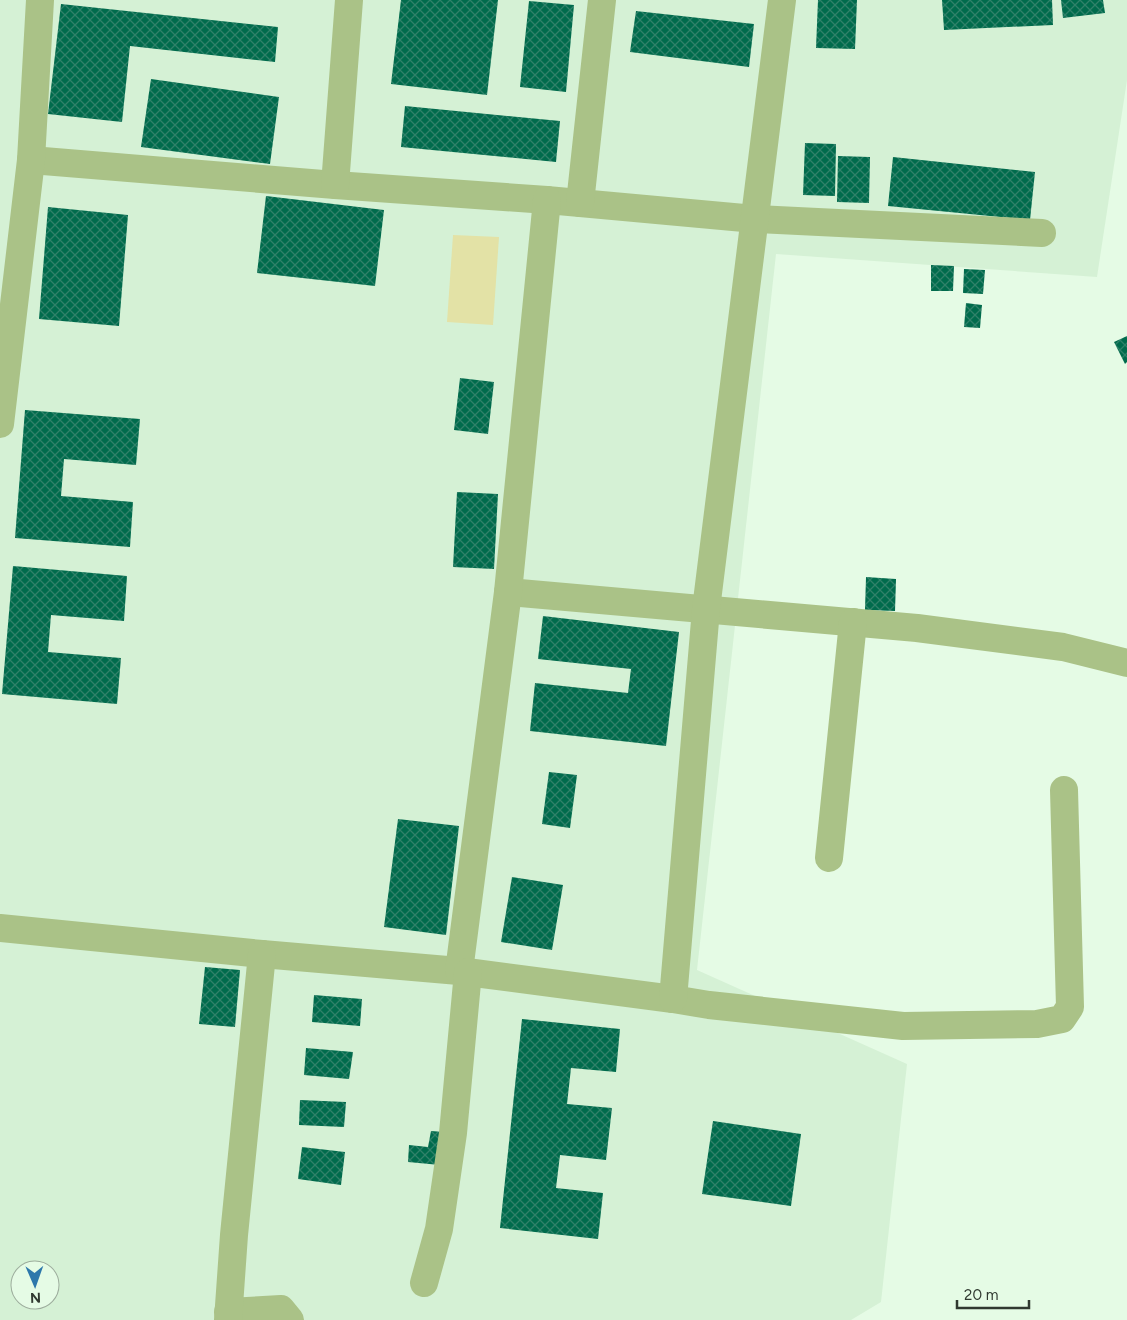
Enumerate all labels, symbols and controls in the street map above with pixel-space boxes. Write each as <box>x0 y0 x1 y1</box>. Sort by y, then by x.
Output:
north arrow <box>10 1260 60 1310</box>
scale bar <box>957 1278 1030 1310</box>
text: 20 m <box>964 1286 998 1304</box>
text: N <box>30 1289 41 1306</box>

